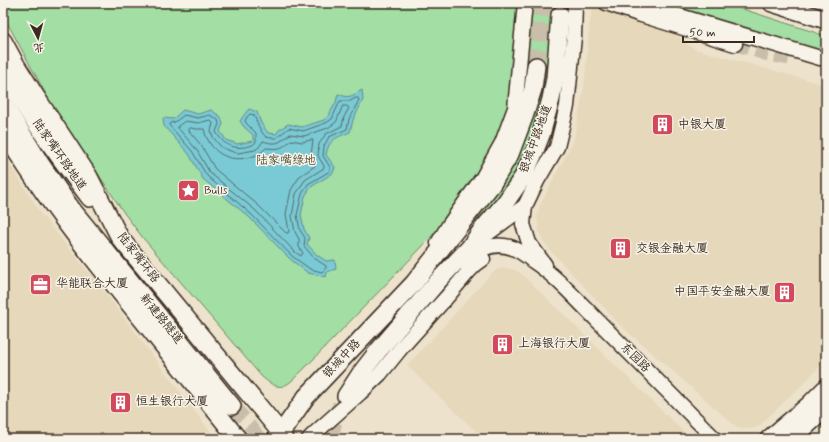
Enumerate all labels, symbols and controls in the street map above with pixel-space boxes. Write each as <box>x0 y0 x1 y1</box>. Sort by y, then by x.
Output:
north arrow <box>18 18 58 58</box>
scale bar <box>683 18 754 44</box>
text: 50 m <box>689 25 716 41</box>
text: 北 <box>33 39 45 54</box>
street label: 银城中路地道 <box>516 102 556 176</box>
building icon: 中银大厦 <box>650 112 676 138</box>
street label: 陆家嘴环路地道 <box>28 116 90 194</box>
place label: 中银大厦 <box>678 117 726 133</box>
park label: 陆家嘴绿地 <box>256 153 316 169</box>
place icon: Bulls <box>176 178 202 204</box>
place label: Bulls <box>204 183 228 199</box>
street label: 陆家嘴环路 <box>113 229 163 287</box>
building icon: 交银金融大厦 <box>607 236 633 262</box>
place label: 交银金融大厦 <box>636 241 708 257</box>
office icon: 华能联合大厦 <box>27 271 53 297</box>
place label: 华能联合大厦 <box>56 276 128 292</box>
building icon: 中国平安金融大厦 <box>772 279 798 305</box>
place label: 中国平安金融大厦 <box>674 284 770 300</box>
street label: 新建路隧道 <box>136 291 186 347</box>
building icon: 上海银行大厦 <box>489 331 515 357</box>
street label: 银城中路 <box>320 336 364 382</box>
place label: 上海银行大厦 <box>518 336 590 352</box>
street label: 东园路 <box>617 340 653 376</box>
building icon: 恒生银行大厦 <box>108 389 134 415</box>
place label: 恒生银行大厦 <box>136 394 208 410</box>

